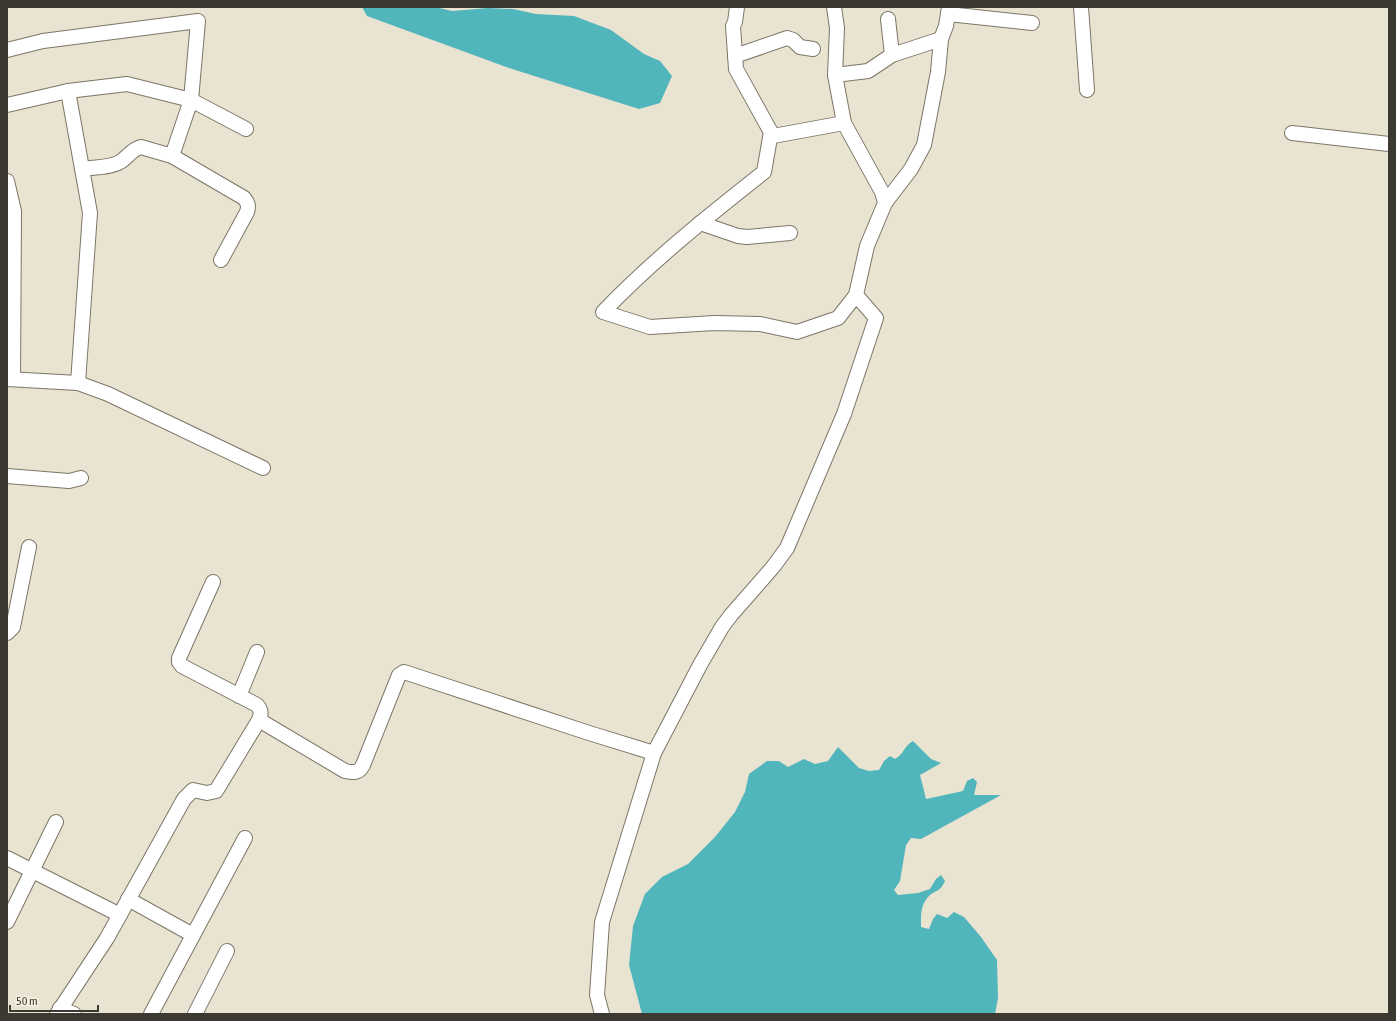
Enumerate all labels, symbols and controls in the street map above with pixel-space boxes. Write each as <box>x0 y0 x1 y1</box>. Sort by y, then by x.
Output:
scale bar <box>10 987 98 1013</box>
text: 50 m <box>16 994 38 1008</box>

